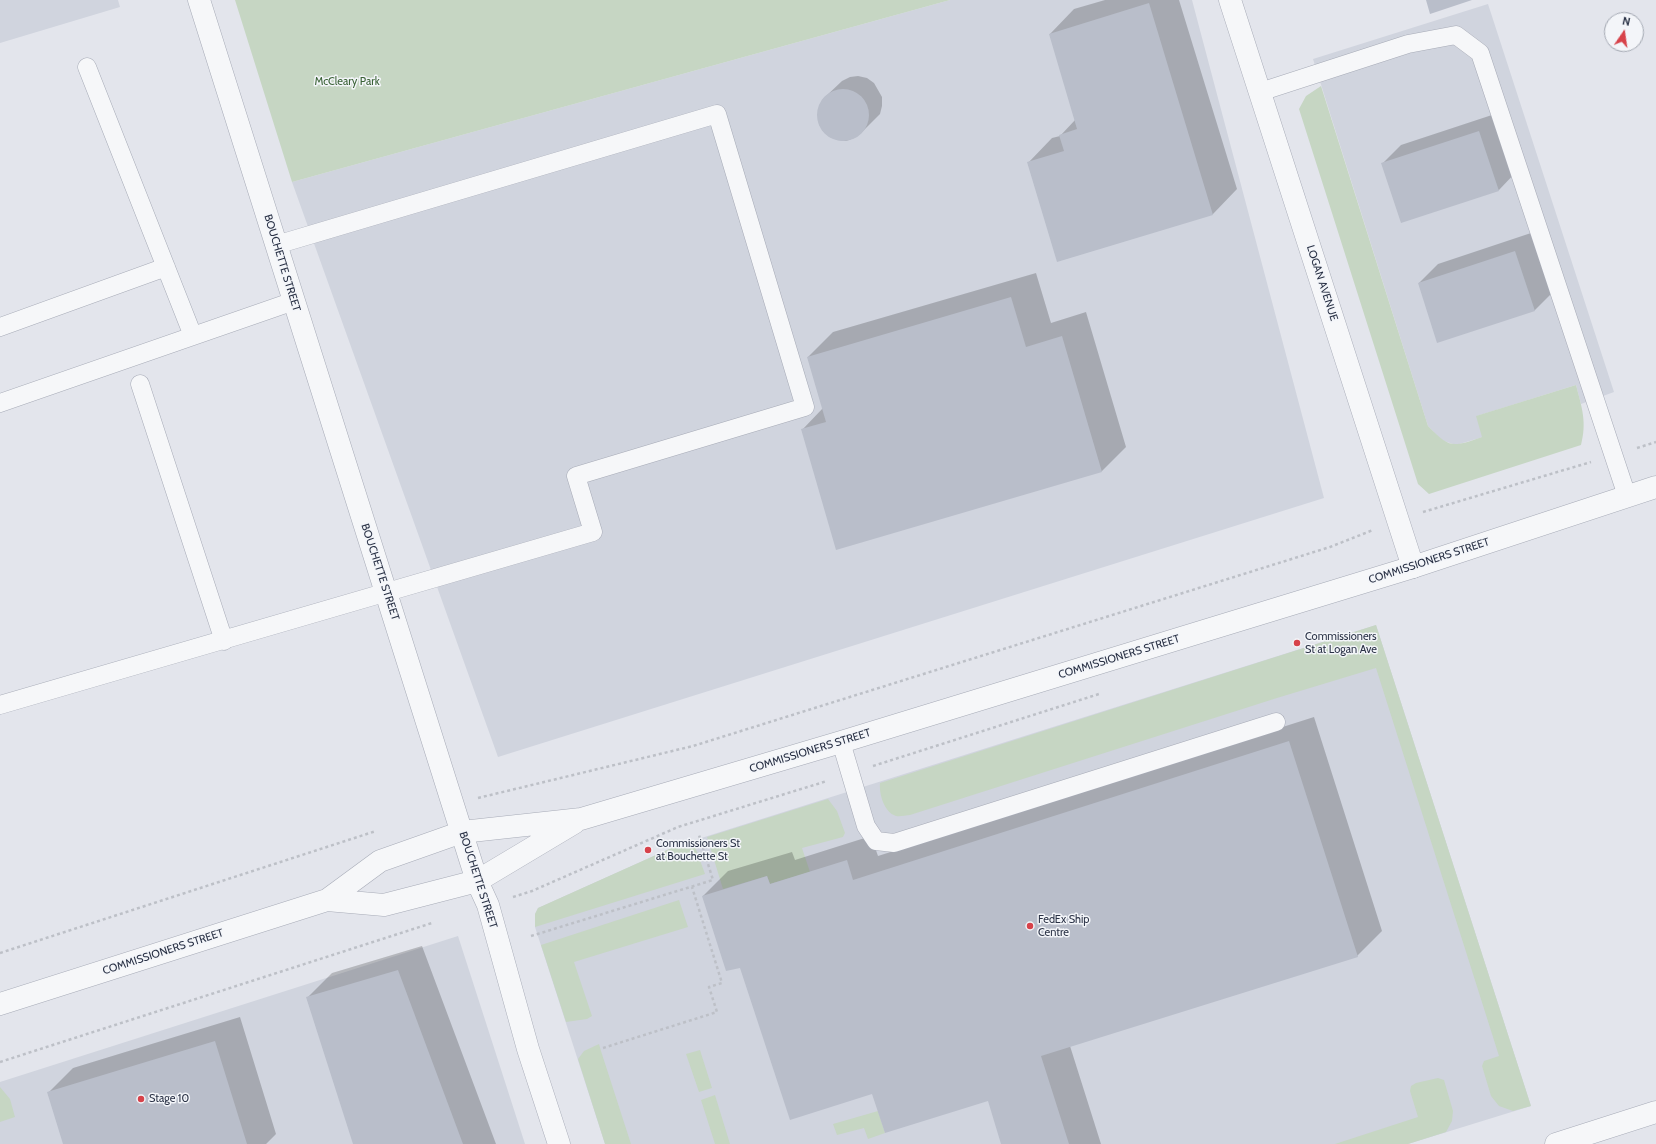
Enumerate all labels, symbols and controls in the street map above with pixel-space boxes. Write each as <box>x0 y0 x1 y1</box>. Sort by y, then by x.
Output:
north arrow <box>1604 12 1644 52</box>
text: N <box>1621 14 1632 29</box>
park label: McCleary Park <box>314 75 380 89</box>
street label: BOUCHETTE STREET <box>261 213 303 313</box>
street label: LOGAN AVENUE <box>1304 243 1340 323</box>
street label: BOUCHETTE STREET <box>358 522 402 622</box>
street label: COMMISSIONERS STREET <box>1367 535 1491 587</box>
place label: Commissioners St at Logan Ave <box>1305 630 1377 656</box>
street label: COMMISSIONERS STREET <box>1057 632 1181 682</box>
marker: Commissioners St at Logan Ave <box>1292 638 1302 648</box>
street label: COMMISSIONERS STREET <box>748 726 872 776</box>
street label: BOUCHETTE STREET <box>456 830 500 930</box>
place label: Commissioners St at Bouchette St <box>656 837 740 863</box>
marker: Commissioners St at Bouchette St <box>643 845 653 855</box>
place label: FedEx Ship Centre <box>1038 913 1089 939</box>
marker: FedEx Ship Centre <box>1025 921 1035 931</box>
street label: COMMISSIONERS STREET <box>101 926 225 978</box>
place label: Stage 10 <box>149 1092 189 1106</box>
marker: Stage 10 <box>136 1094 146 1104</box>

